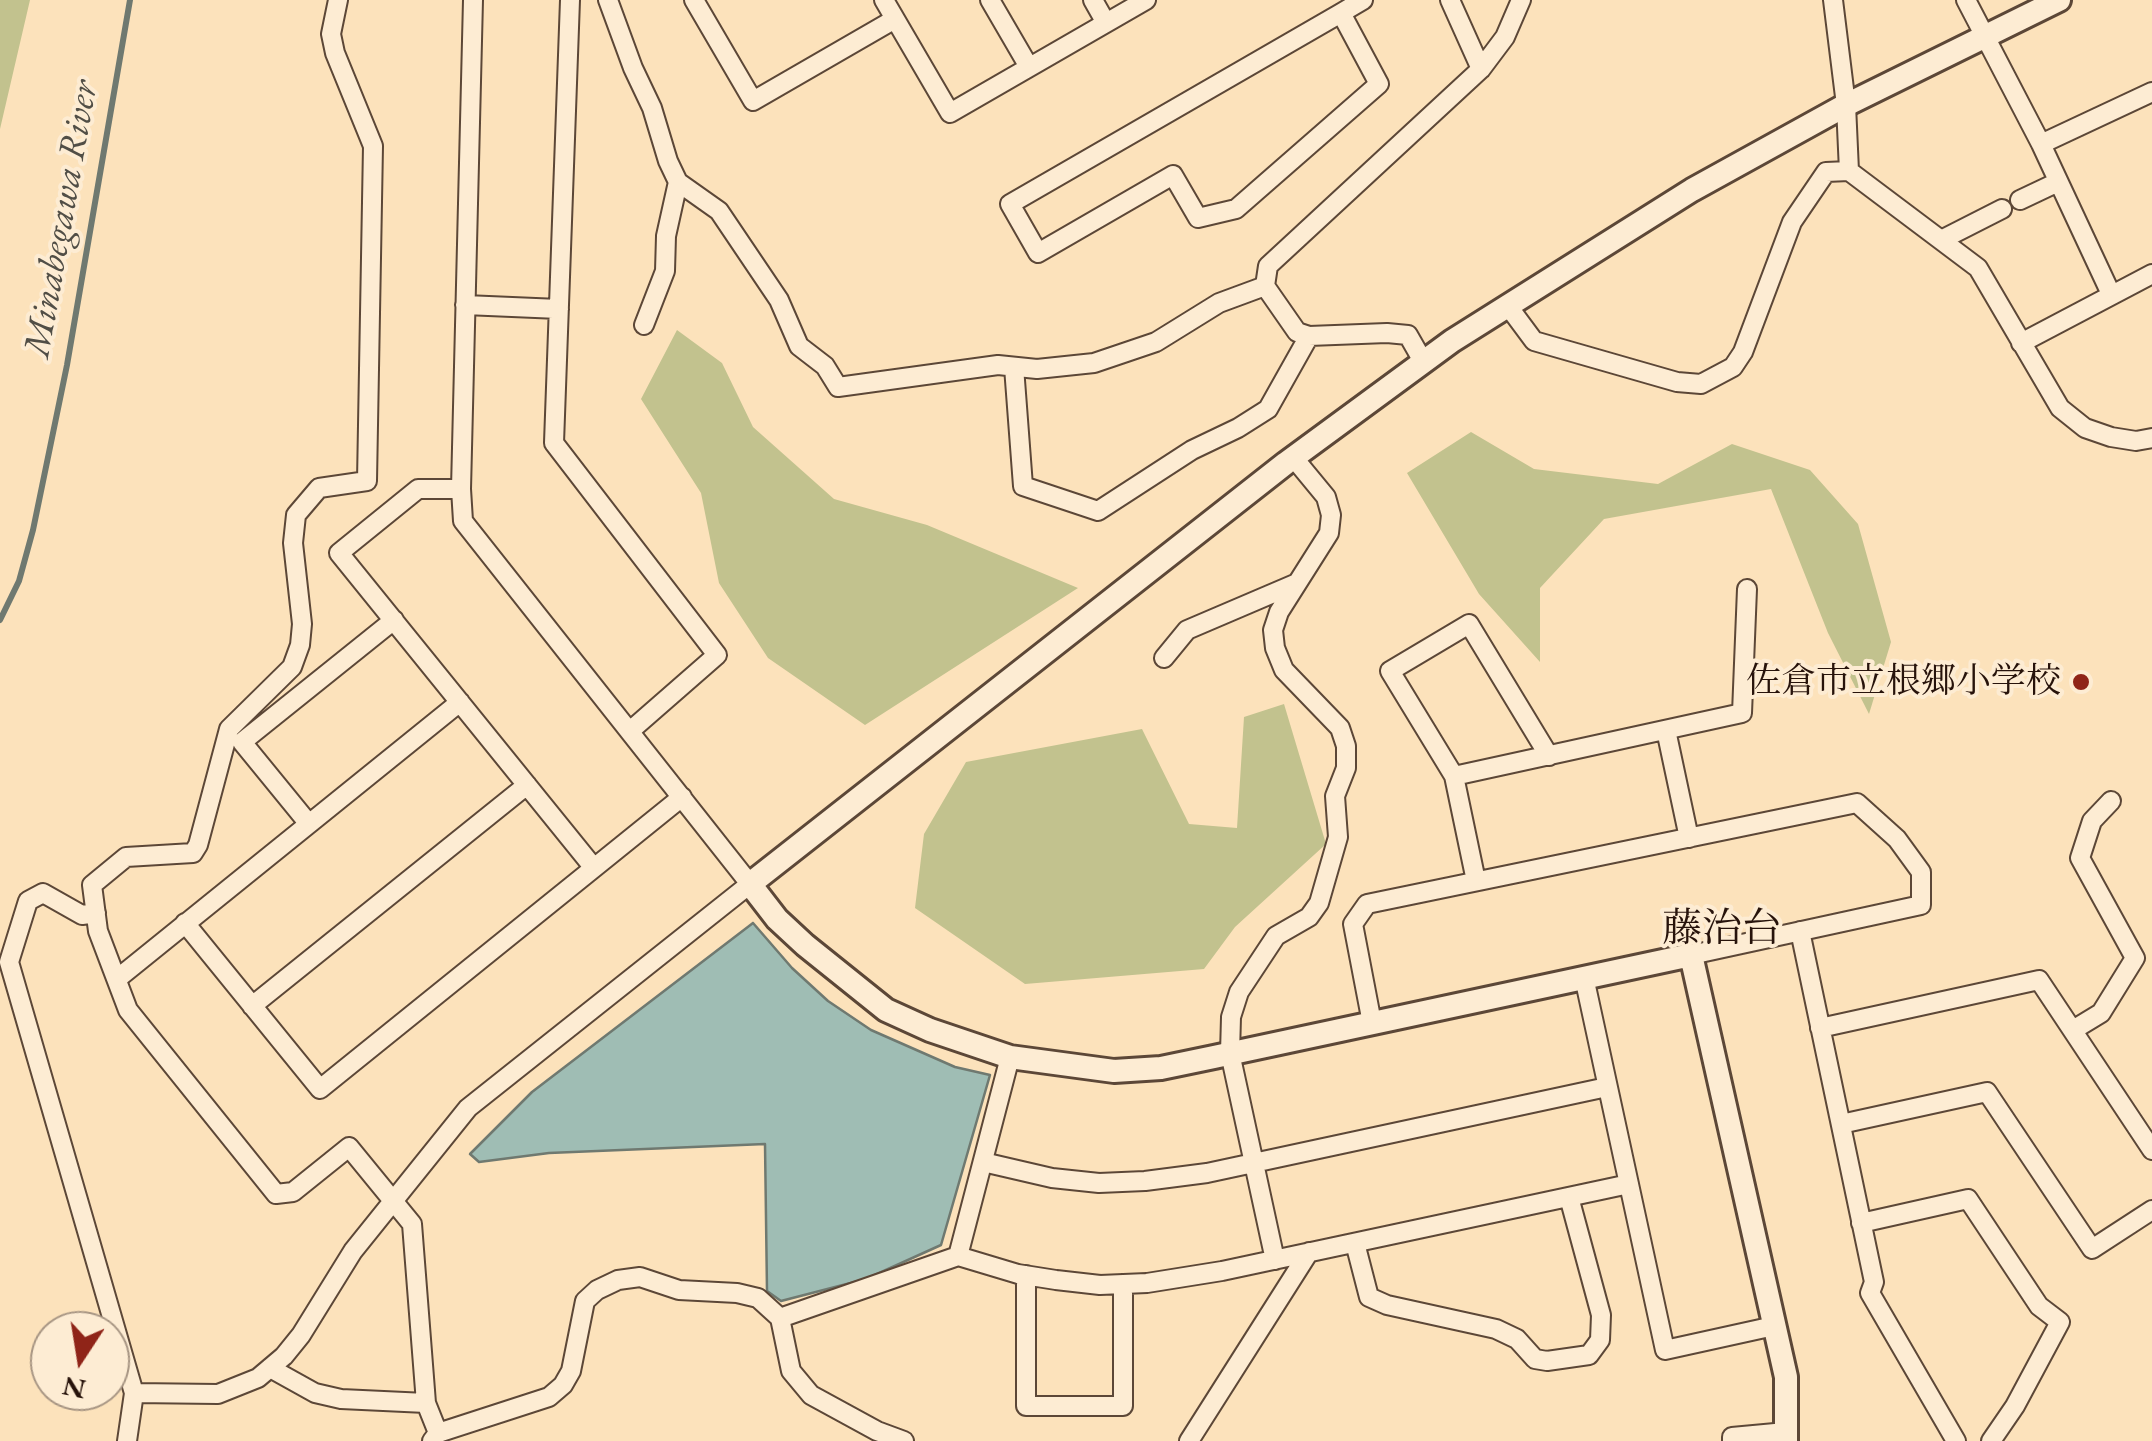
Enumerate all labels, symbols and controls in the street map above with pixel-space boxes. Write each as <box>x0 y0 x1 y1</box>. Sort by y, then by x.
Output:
water label: Minabegawa River <box>15 77 109 361</box>
place label: 佐倉市立根郷小学校 <box>1746 661 2061 703</box>
marker: 佐倉市立根郷小学校 <box>2070 671 2092 693</box>
district label: 藤治台 <box>1662 906 1782 954</box>
north arrow <box>30 1311 130 1411</box>
text: N <box>59 1368 89 1408</box>

